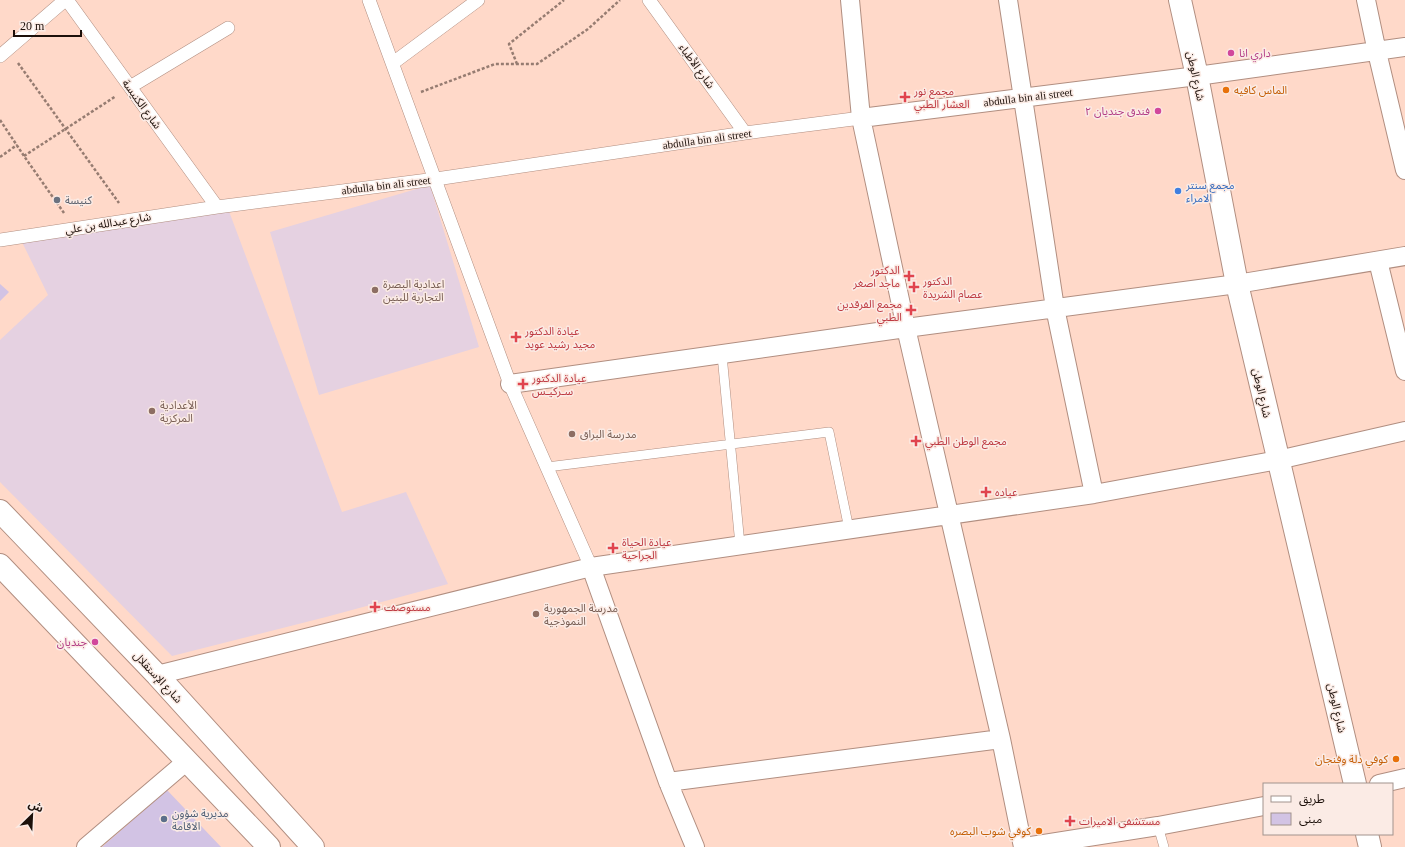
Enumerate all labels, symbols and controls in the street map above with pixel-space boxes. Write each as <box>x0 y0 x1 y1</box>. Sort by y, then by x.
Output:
scale bar <box>14 12 81 38</box>
text: 20 m <box>20 19 45 33</box>
street label: شارع الأطباء <box>675 41 717 92</box>
place label: داري انا <box>1239 47 1271 63</box>
marker: داري انا <box>1226 48 1236 58</box>
street label: شارع الوطن <box>1183 50 1207 103</box>
street label: شارع الكنيسة <box>119 77 164 132</box>
place label: الماس كافيه <box>1234 84 1287 97</box>
place label: مجمع نور العشار الطبي <box>913 85 970 114</box>
marker: الماس كافيه <box>1221 85 1231 95</box>
street label: abdulla bin ali street <box>983 86 1073 108</box>
marker: مجمع نور العشار الطبي <box>899 91 911 103</box>
place label: فندق جنديان ٢ <box>1085 105 1150 118</box>
marker: فندق جنديان ٢ <box>1153 106 1163 116</box>
street label: abdulla bin ali street <box>662 127 752 151</box>
street label: abdulla bin ali street <box>341 174 431 196</box>
place label: مجمع سنتر الامراء <box>1185 179 1235 205</box>
marker: مجمع سنتر الامراء <box>1173 186 1183 196</box>
place label: كنيسة <box>65 194 93 207</box>
marker: كنيسة <box>52 195 62 205</box>
street label: شارع عبدالله بن علي <box>64 210 153 239</box>
place label: الدكتور ماجد اصغر <box>852 264 900 290</box>
marker: الدكتور ماجد اصغر <box>903 270 915 282</box>
place label: الدكتور عصام الشريدة <box>922 275 983 302</box>
place label: اعدادية البصرة التجارية للبنين <box>383 278 444 304</box>
marker: الدكتور عصام الشريدة <box>908 281 920 293</box>
marker: اعدادية البصرة التجارية للبنين <box>370 285 380 295</box>
place label: مجمع الفرقدين الطبي <box>837 298 902 327</box>
marker: مجمع الفرقدين الطبي <box>905 304 917 316</box>
place label: عيادة الدكتور مجيد رشيد عويد <box>524 325 596 351</box>
marker: عيادة الدكتور مجيد رشيد عويد <box>510 331 522 343</box>
street label: شارع الوطن <box>1249 367 1274 420</box>
place label: عيادة الدكتور سـركيـس <box>531 372 587 398</box>
marker: عيادة الدكتور سـركيـس <box>517 378 529 390</box>
place label: الأعدادية المركزية <box>160 399 197 425</box>
marker: الأعدادية المركزية <box>147 406 157 416</box>
place label: مدرسة البراق <box>580 428 637 441</box>
marker: مدرسة البراق <box>567 429 577 439</box>
marker: مجمع الوطن الطبي <box>910 435 922 447</box>
place label: مجمع الوطن الطبي <box>925 435 1007 451</box>
marker: عياده <box>980 486 992 498</box>
place label: عياده <box>995 486 1018 499</box>
place label: عيادة الحياة الجراحية <box>622 536 672 562</box>
marker: عيادة الحياة الجراحية <box>607 542 619 554</box>
marker: مستوصف <box>369 601 381 613</box>
place label: مستوصف <box>384 601 431 614</box>
place label: مدرسة الجمهورية النموذجية <box>544 602 618 628</box>
marker: مدرسة الجمهورية النموذجية <box>531 609 541 619</box>
place label: جنديان <box>57 636 88 649</box>
marker: جنديان <box>90 637 100 647</box>
street label: شارع الإستقلال <box>130 649 185 707</box>
street label: شارع الوطن <box>1324 682 1349 735</box>
place label: كوفي دلة وفنجان <box>1315 753 1388 769</box>
marker: كوفي دلة وفنجان <box>1391 754 1401 764</box>
legend <box>1263 783 1393 835</box>
text: طريق <box>1299 792 1325 807</box>
north arrow <box>12 795 52 835</box>
text: ش <box>26 797 45 815</box>
place label: مديرية شؤون الاقامة <box>172 807 229 832</box>
text: مبنى <box>1299 812 1322 826</box>
marker: مديرية شؤون الاقامة <box>159 814 169 824</box>
marker: مستشفى الاميرات <box>1064 815 1076 827</box>
place label: مستشفى الاميرات <box>1079 815 1161 828</box>
place label: كوفي شوب البصره <box>950 825 1031 841</box>
marker: كوفي شوب البصره <box>1034 826 1044 836</box>

